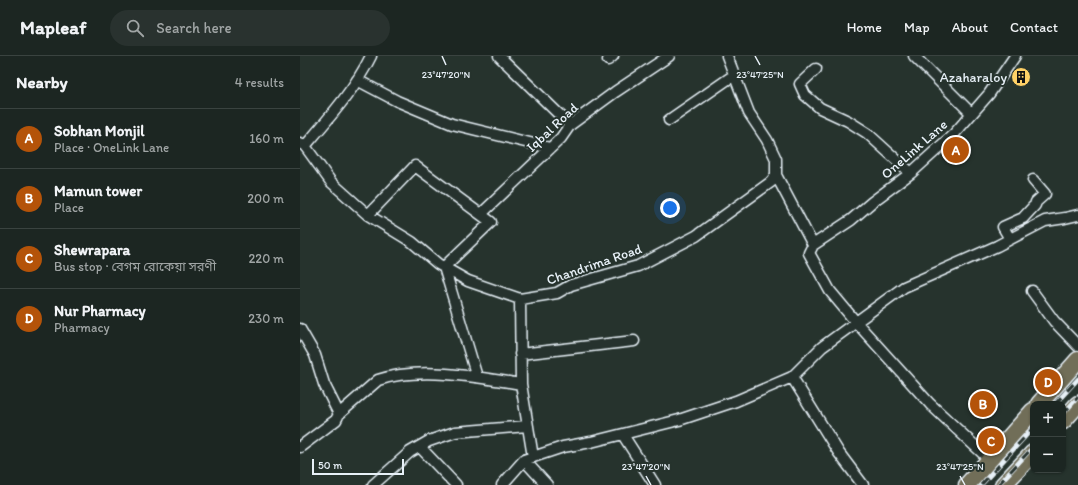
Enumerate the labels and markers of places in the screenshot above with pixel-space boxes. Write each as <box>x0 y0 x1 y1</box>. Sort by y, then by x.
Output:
building icon: Azaharaloy <box>1010 66 1032 88</box>
place label: Azaharaloy <box>940 69 1007 86</box>
pin: A <box>943 135 969 165</box>
pin: D <box>1035 367 1061 397</box>
pin: B <box>970 389 996 419</box>
pin: C <box>978 426 1004 456</box>

